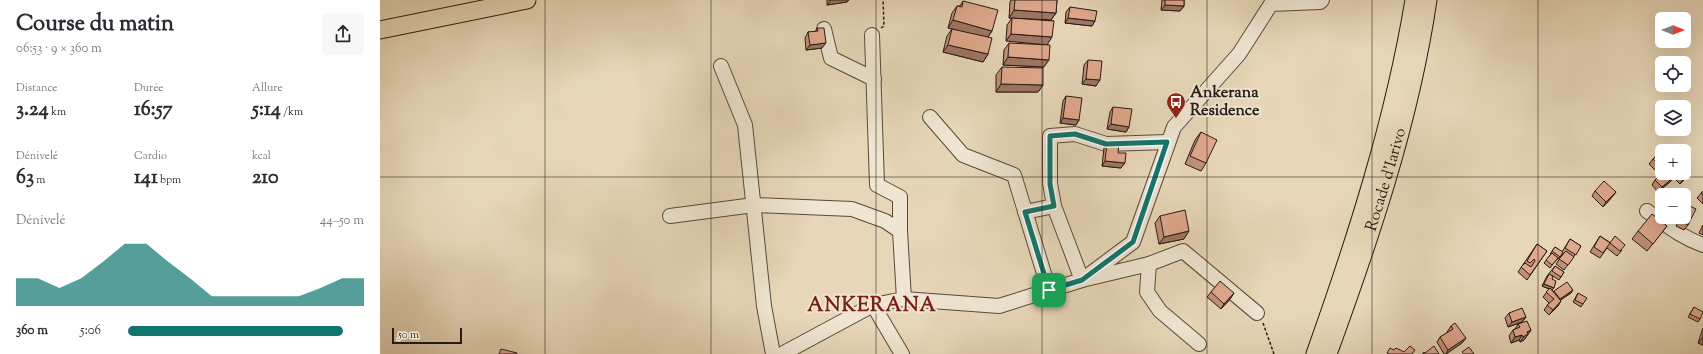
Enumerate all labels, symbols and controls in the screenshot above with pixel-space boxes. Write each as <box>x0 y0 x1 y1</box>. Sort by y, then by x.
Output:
text: Course du matin <box>16 9 174 41</box>
north arrow <box>1655 12 1691 48</box>
map controls <box>1655 12 1691 224</box>
button: share <box>322 13 364 55</box>
text: 06:53 · 9 × 360 m <box>16 40 102 58</box>
button: locate <box>1655 56 1691 92</box>
text: Distance <box>16 80 57 96</box>
text: Durée <box>134 80 163 96</box>
text: Allure <box>252 80 283 96</box>
place label: Ankerana Residence <box>1190 82 1260 123</box>
bus stop icon: Ankerana Residence <box>1165 91 1187 119</box>
text: 3.24 <box>16 96 49 125</box>
text: 16:57 <box>134 96 173 125</box>
text: 5:14 <box>252 96 281 125</box>
button: layers <box>1655 100 1691 136</box>
text: km <box>49 104 66 120</box>
text: /km <box>281 104 303 120</box>
street label: Rocade d'Iarivo <box>1360 125 1413 234</box>
button: + <box>1655 144 1691 180</box>
text: Dénivelé <box>16 148 58 164</box>
text: Cardio <box>134 148 167 164</box>
text: kcal <box>252 148 271 164</box>
text: 63 <box>16 164 34 193</box>
text: 141 <box>134 164 158 193</box>
text: 210 <box>252 164 279 193</box>
text: m <box>34 172 45 188</box>
text: bpm <box>158 172 181 188</box>
button: − <box>1655 188 1691 224</box>
text: Dénivelé <box>16 212 66 230</box>
text: 44–50 m <box>320 212 364 230</box>
pin <box>1032 273 1066 307</box>
icon: arrive <box>1038 279 1060 301</box>
district label: ANKERANA <box>807 292 937 321</box>
text: 360 m <box>16 322 48 340</box>
text: 5:06 <box>80 322 101 340</box>
scale bar <box>392 326 462 345</box>
text: 50 m <box>398 327 419 343</box>

